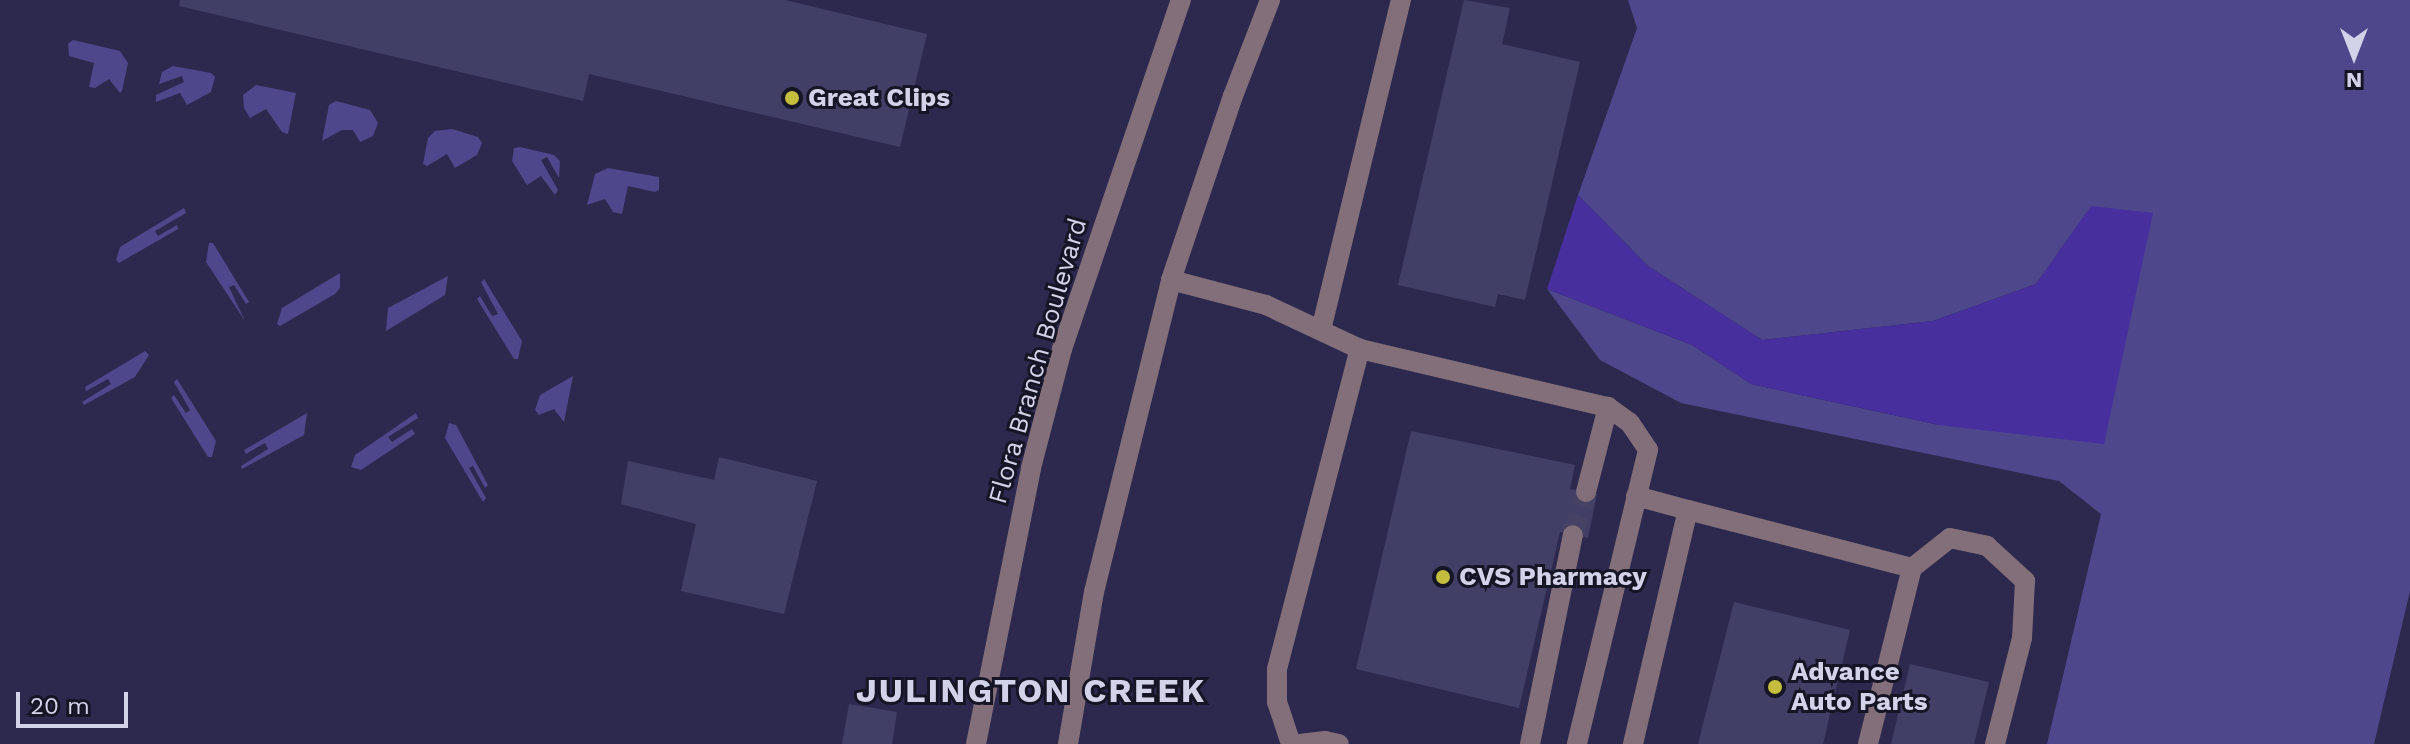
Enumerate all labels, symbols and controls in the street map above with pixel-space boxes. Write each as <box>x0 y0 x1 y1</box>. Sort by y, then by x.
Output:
north arrow <box>2314 16 2394 96</box>
text: N <box>2346 68 2362 93</box>
place label: Great Clips <box>808 82 950 114</box>
marker: Great Clips <box>783 89 801 107</box>
street label: Flora Branch Boulevard <box>982 214 1094 508</box>
place label: CVS Pharmacy <box>1459 561 1647 593</box>
marker: CVS Pharmacy <box>1434 568 1452 586</box>
place label: Advance Auto Parts <box>1791 656 1927 718</box>
district label: JULINGTON CREEK <box>856 671 1206 711</box>
scale bar <box>20 676 132 726</box>
marker: Advance Auto Parts <box>1766 678 1784 696</box>
text: 20 m <box>30 692 90 720</box>

